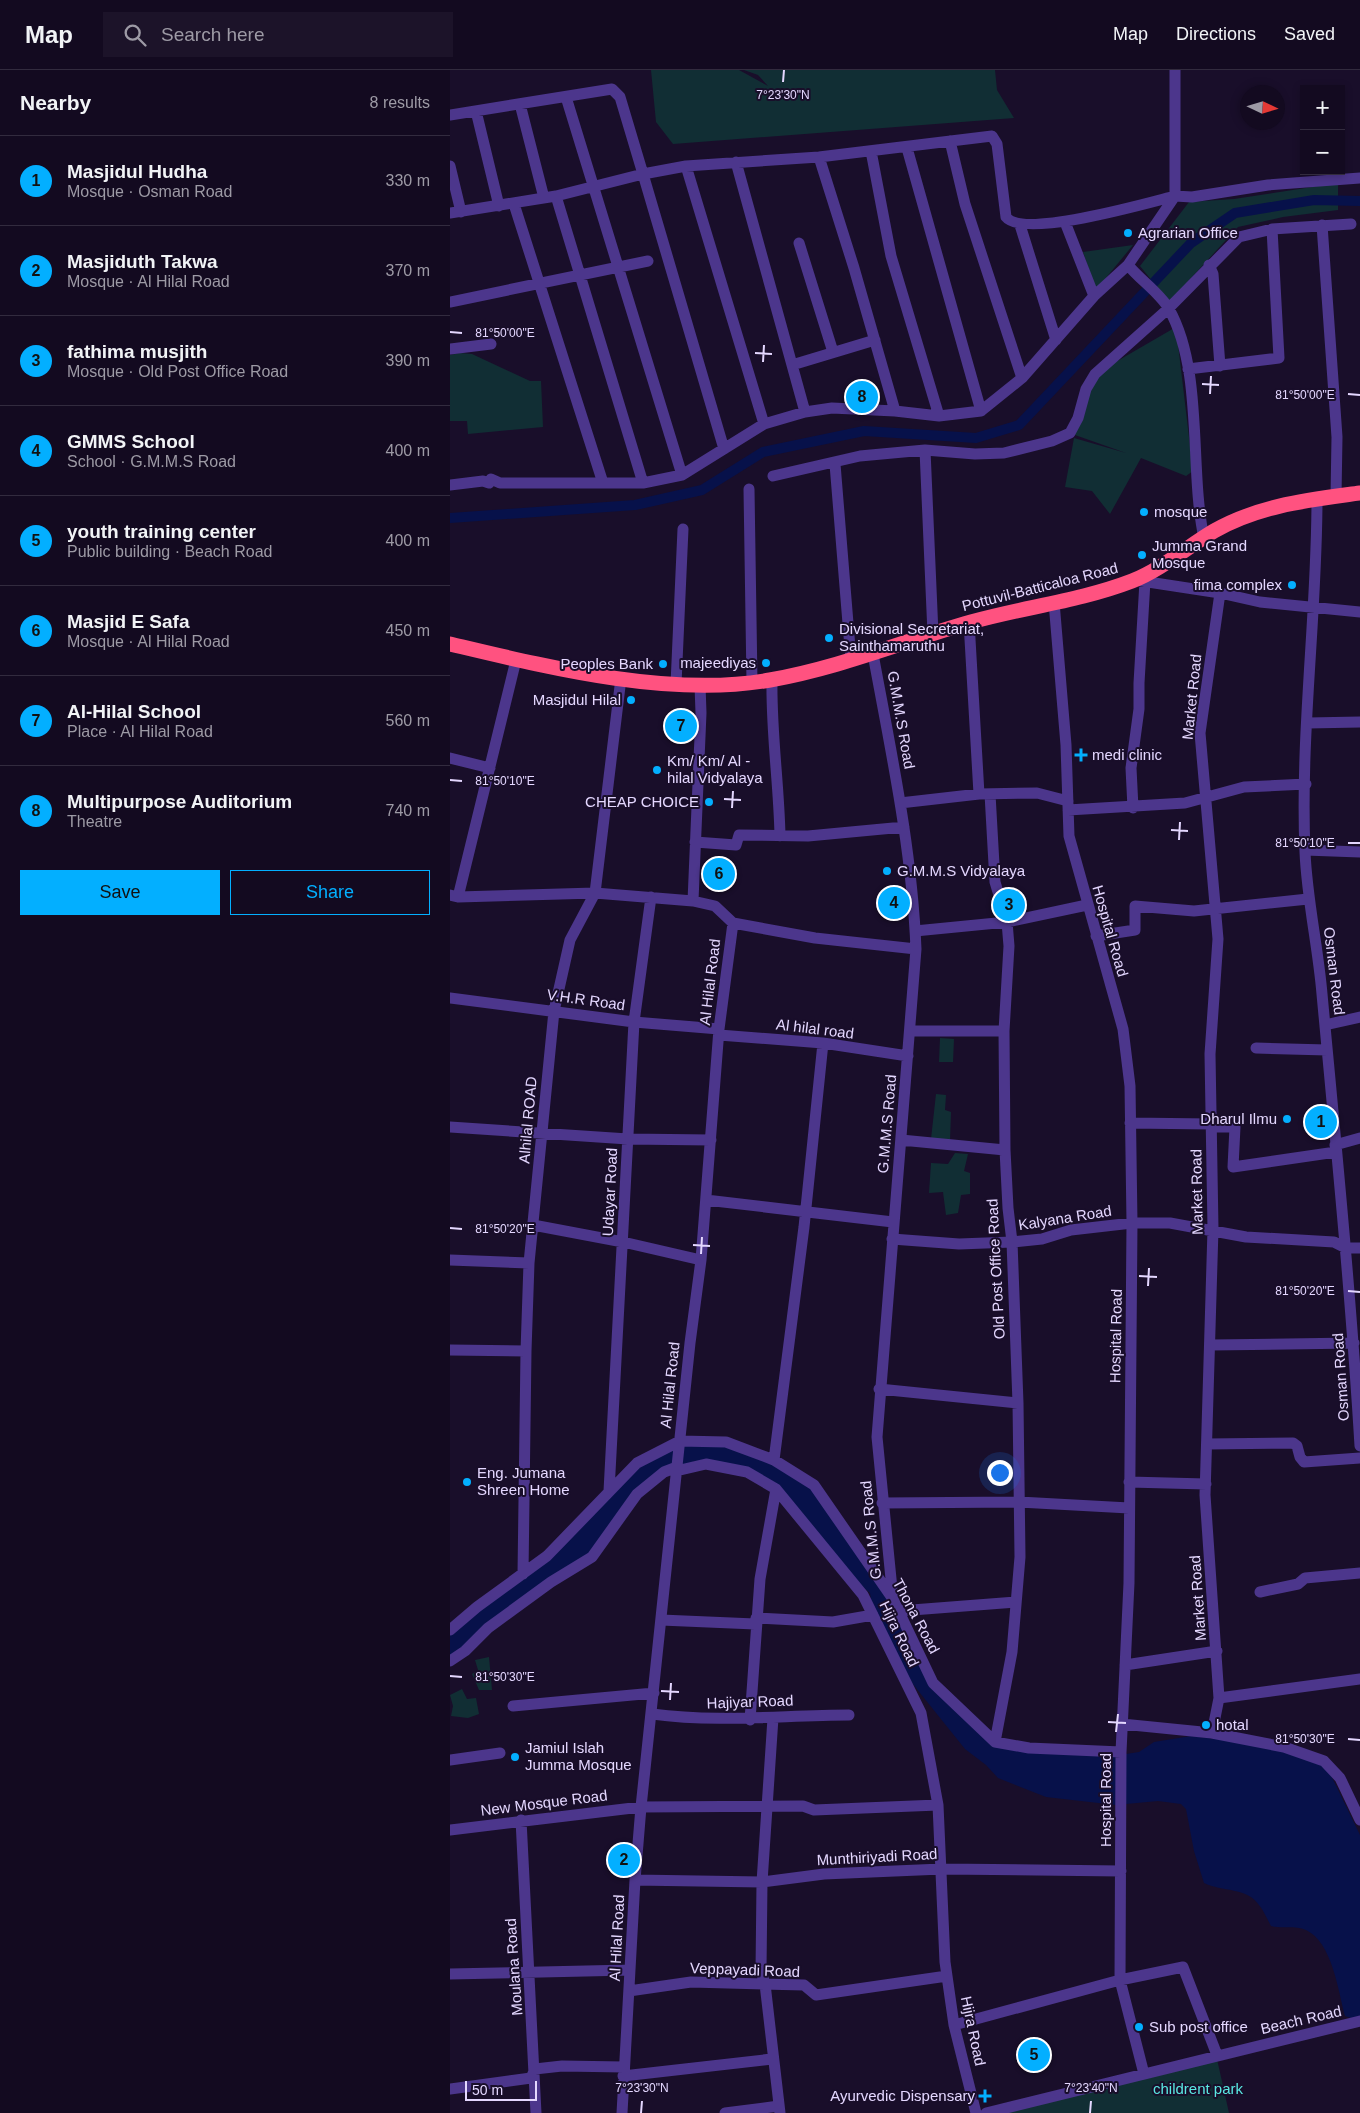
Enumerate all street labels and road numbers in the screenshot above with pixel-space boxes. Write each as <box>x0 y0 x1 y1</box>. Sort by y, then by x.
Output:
street label: Pottuvil-Batticaloa Road <box>960 559 1120 614</box>
street label: Market Road <box>1179 653 1204 741</box>
street label: G.M.M.S Road <box>885 670 918 770</box>
street label: Hospital Road <box>1089 883 1132 978</box>
street label: Osman Road <box>1321 926 1348 1016</box>
street label: Al Hilal Road <box>696 938 723 1026</box>
street label: V.H.R Road <box>546 986 626 1013</box>
street label: Al hilal road <box>775 1015 855 1042</box>
street label: G.M.M.S Road <box>874 1074 899 1174</box>
street label: Alhilal ROAD <box>515 1075 540 1164</box>
street label: Udayar Road <box>599 1147 620 1237</box>
street label: Market Road <box>1187 1149 1206 1235</box>
street label: Old Post Office Road <box>983 1198 1008 1340</box>
street label: Kalyana Road <box>1017 1202 1113 1233</box>
street label: Hospital Road <box>1106 1289 1125 1383</box>
street label: Osman Road <box>1329 1332 1352 1422</box>
street label: Al Hilal Road <box>657 1341 682 1429</box>
street label: G.M.M.S Road <box>857 1480 884 1580</box>
street label: Market Road <box>1186 1555 1209 1641</box>
street label: Thona Road <box>890 1575 943 1656</box>
street label: Hijra Road <box>876 1598 923 1669</box>
street label: Hajiyar Road <box>706 1691 794 1712</box>
street label: Hospital Road <box>1097 1753 1114 1847</box>
street label: New Mosque Road <box>480 1786 608 1819</box>
street label: Munthiriyadi Road <box>816 1845 938 1868</box>
street label: Al Hilal Road <box>606 1894 627 1982</box>
street label: Moulana Road <box>502 1918 525 2016</box>
street label: Veppayadi Road <box>690 1959 800 1980</box>
street label: Hijra Road <box>958 1994 989 2067</box>
street label: Beach Road <box>1259 2002 1343 2037</box>

